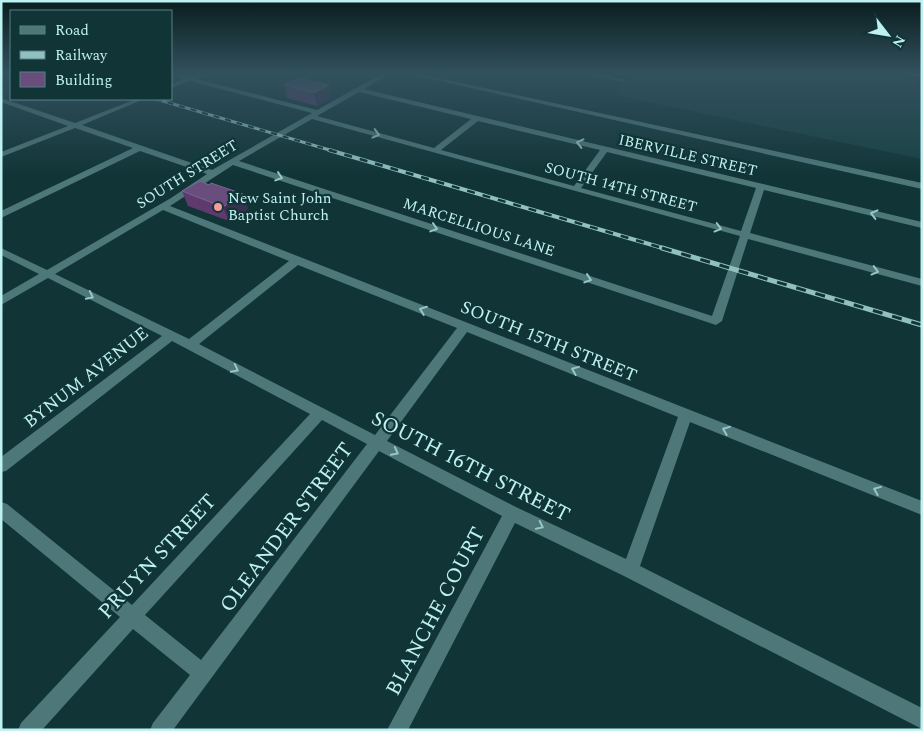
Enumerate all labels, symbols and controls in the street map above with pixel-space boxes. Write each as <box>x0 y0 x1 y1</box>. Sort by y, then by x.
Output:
legend <box>10 10 172 100</box>
north arrow <box>863 10 913 60</box>
text: Road <box>55 19 89 42</box>
text: N <box>887 31 911 52</box>
text: Railway <box>55 44 108 67</box>
text: Building <box>55 69 112 92</box>
street label: IBERVILLE STREET <box>616 128 760 183</box>
one-way arrow <box>371 129 380 139</box>
street label: SOUTH STREET <box>132 134 242 215</box>
one-way arrow <box>576 138 585 149</box>
street label: SOUTH 14TH STREET <box>542 156 700 219</box>
one-way arrow <box>275 171 283 181</box>
place label: New Saint John Baptist Church <box>228 187 332 227</box>
street label: MARCELLIOUS LANE <box>400 192 558 263</box>
marker: New Saint John Baptist Church <box>212 201 224 213</box>
one-way arrow <box>870 209 879 220</box>
one-way arrow <box>429 222 437 232</box>
one-way arrow <box>714 222 723 233</box>
one-way arrow <box>871 265 879 275</box>
one-way arrow <box>583 273 592 283</box>
one-way arrow <box>85 290 94 300</box>
street label: SOUTH 15TH STREET <box>457 294 641 389</box>
one-way arrow <box>420 306 428 316</box>
street label: BYNUM AVENUE <box>18 320 155 435</box>
one-way arrow <box>230 363 239 373</box>
one-way arrow <box>571 365 579 375</box>
street label: SOUTH 16TH STREET <box>366 403 576 531</box>
one-way arrow <box>722 425 731 436</box>
street label: OLEANDER STREET <box>212 436 362 619</box>
one-way arrow <box>390 446 399 456</box>
one-way arrow <box>873 486 881 496</box>
street label: PRUYN STREET <box>91 487 225 627</box>
one-way arrow <box>535 520 544 530</box>
street label: BLANCHE COURT <box>378 521 494 702</box>

